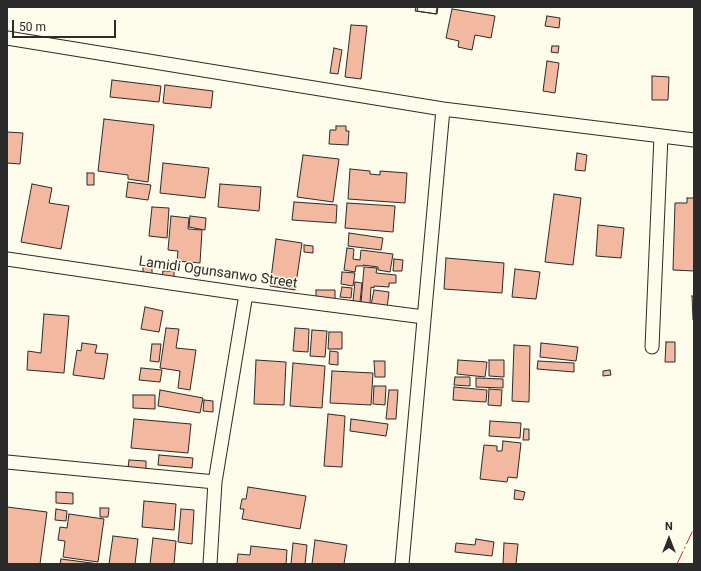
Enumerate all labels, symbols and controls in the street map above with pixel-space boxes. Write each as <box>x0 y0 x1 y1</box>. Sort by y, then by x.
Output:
scale bar <box>14 12 118 38</box>
text: 50 m <box>19 20 46 34</box>
street label: Lamidi Ogunsanwo Street <box>138 254 298 292</box>
north arrow <box>649 519 689 559</box>
text: N <box>665 520 673 533</box>

